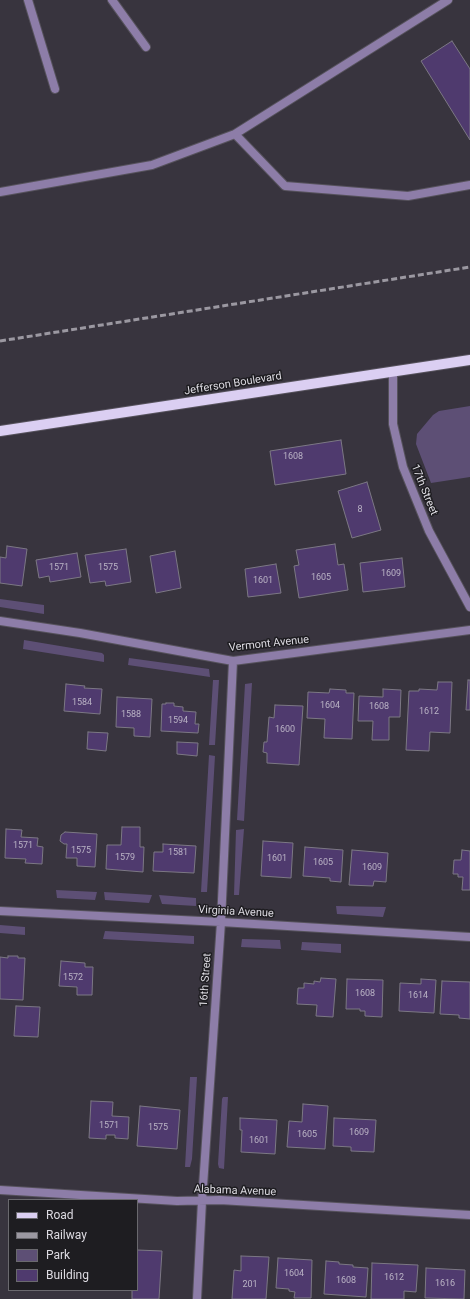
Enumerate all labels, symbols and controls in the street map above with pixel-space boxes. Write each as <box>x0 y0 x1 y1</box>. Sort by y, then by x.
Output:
street label: Jefferson Boulevard <box>183 370 283 398</box>
house number: 1608 <box>283 452 303 462</box>
street label: 17th Street <box>408 463 440 517</box>
house number: 8 <box>357 505 363 515</box>
house number: 1571 <box>49 563 69 573</box>
house number: 1575 <box>98 563 118 573</box>
house number: 1609 <box>381 569 401 579</box>
house number: 1605 <box>311 573 331 583</box>
house number: 1601 <box>253 576 273 586</box>
street label: Vermont Avenue <box>228 633 310 655</box>
house number: 1584 <box>72 698 92 708</box>
house number: 1604 <box>320 701 340 711</box>
house number: 1608 <box>369 702 389 712</box>
house number: 1612 <box>419 707 439 717</box>
house number: 1588 <box>121 710 141 720</box>
house number: 1594 <box>168 716 188 726</box>
house number: 1600 <box>275 725 295 735</box>
house number: 1571 <box>13 841 33 851</box>
house number: 1575 <box>71 846 91 856</box>
house number: 1581 <box>168 848 188 858</box>
house number: 1579 <box>115 853 135 863</box>
house number: 1601 <box>267 854 287 864</box>
house number: 1605 <box>313 858 333 868</box>
house number: 1609 <box>362 863 382 873</box>
street label: Virginia Avenue <box>198 903 274 921</box>
street label: 16th Street <box>198 953 214 1007</box>
house number: 1572 <box>63 973 83 983</box>
house number: 1608 <box>355 989 375 999</box>
house number: 1614 <box>408 991 428 1001</box>
house number: 1571 <box>99 1121 119 1131</box>
house number: 1575 <box>148 1123 168 1133</box>
house number: 1609 <box>349 1128 369 1138</box>
house number: 1605 <box>297 1130 317 1140</box>
house number: 1601 <box>249 1136 269 1146</box>
street label: Alabama Avenue <box>194 1183 276 1199</box>
legend <box>8 1199 138 1291</box>
text: Road <box>46 1208 74 1222</box>
text: Railway <box>46 1228 87 1242</box>
text: Park <box>46 1248 70 1262</box>
text: Building <box>46 1268 89 1282</box>
house number: 1604 <box>284 1269 304 1279</box>
house number: 1612 <box>384 1273 404 1283</box>
house number: 1608 <box>336 1276 356 1286</box>
house number: 1616 <box>435 1279 455 1289</box>
house number: 201 <box>242 1280 258 1290</box>

